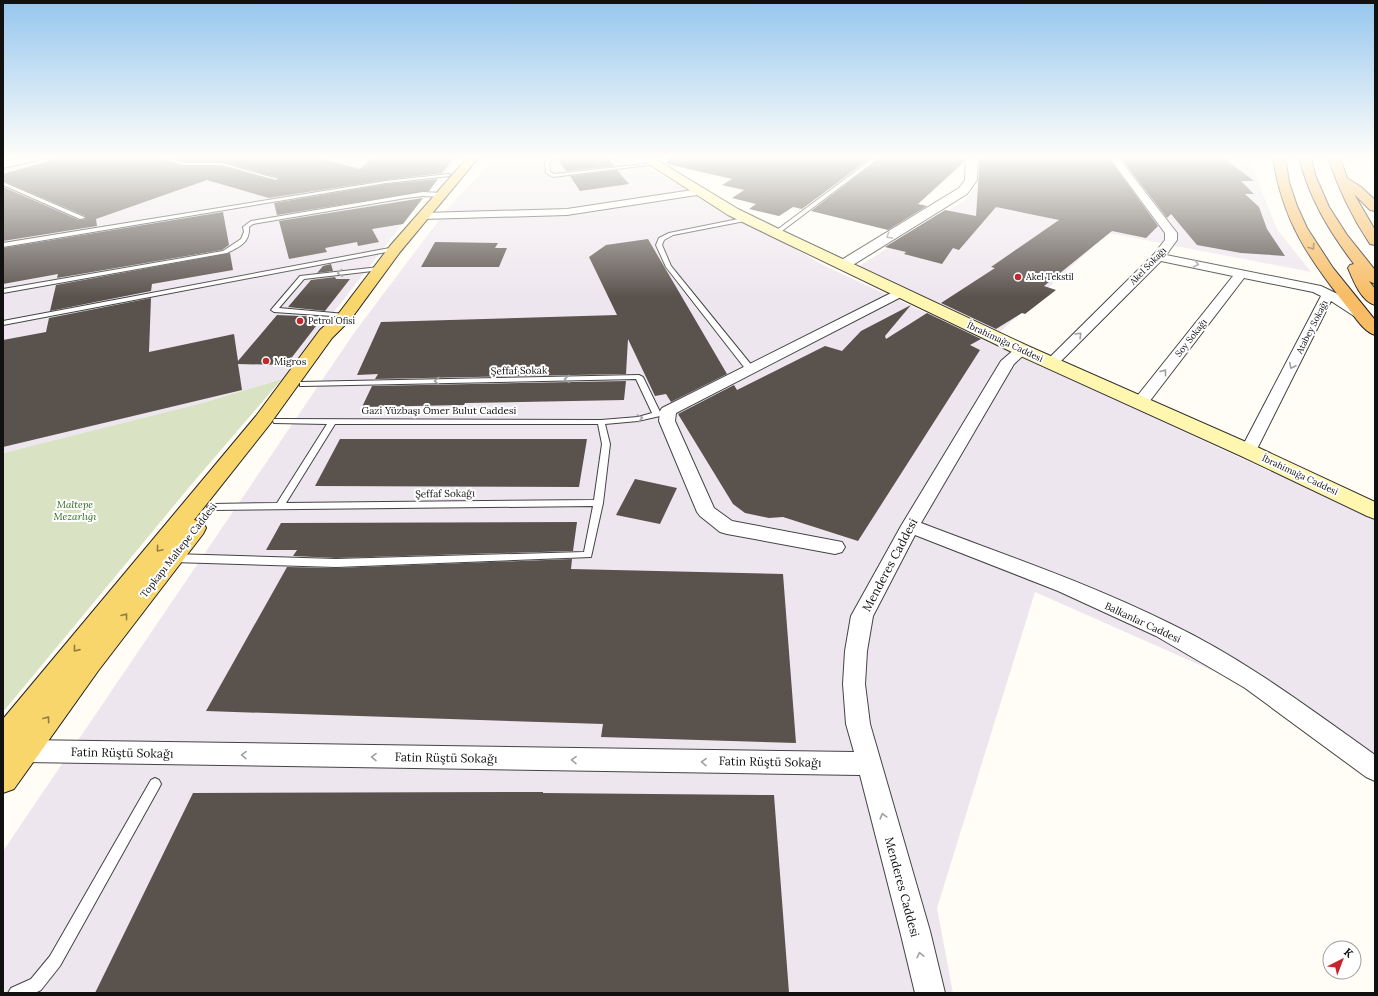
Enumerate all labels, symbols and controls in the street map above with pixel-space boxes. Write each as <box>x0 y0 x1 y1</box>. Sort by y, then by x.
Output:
one-way arrow <box>886 232 893 239</box>
one-way arrow <box>1307 243 1314 250</box>
street label: Akel Sokağı <box>1126 244 1168 287</box>
one-way arrow <box>1193 260 1199 268</box>
one-way arrow <box>337 269 343 278</box>
place label: Akel Tekstil <box>1025 271 1074 282</box>
marker: Akel Tekstil <box>1013 272 1023 282</box>
street label: Atabey Sokağı <box>1293 298 1330 356</box>
place label: Petrol Ofisi <box>308 315 355 326</box>
marker: Petrol Ofisi <box>295 316 305 326</box>
street label: Soy Sokağı <box>1172 316 1209 359</box>
street label: İbrahimağa Caddesi <box>965 319 1045 364</box>
one-way arrow <box>1074 332 1082 340</box>
place label: Migros <box>274 355 307 368</box>
marker: Migros <box>261 356 271 366</box>
one-way arrow <box>1289 362 1296 369</box>
street label: Şeffaf Sokak <box>491 363 548 377</box>
one-way arrow <box>1159 369 1166 376</box>
one-way arrow <box>564 375 570 383</box>
one-way arrow <box>434 377 440 385</box>
street label: Gazi Yüzbaşı Ömer Bulut Caddesi <box>362 404 517 417</box>
one-way arrow <box>636 414 643 423</box>
street label: İbrahimağa Caddesi <box>1260 452 1340 497</box>
street label: Şeffaf Sokağı <box>415 486 475 501</box>
park label: Maltepe Mezarlığı <box>54 498 97 523</box>
street label: Topkapı Maltepe Caddesi <box>137 500 220 600</box>
street label: Menderes Caddesi <box>859 516 920 614</box>
one-way arrow <box>156 544 163 551</box>
street label: Balkanlar Caddesi <box>1103 599 1183 646</box>
one-way arrow <box>121 613 128 620</box>
one-way arrow <box>74 645 81 652</box>
one-way arrow <box>42 717 49 724</box>
street label: Fatin Rüştü Sokağı <box>71 744 173 761</box>
street label: Fatin Rüştü Sokağı <box>395 749 497 766</box>
one-way arrow <box>241 751 247 759</box>
one-way arrow <box>371 752 377 761</box>
street label: Fatin Rüştü Sokağı <box>719 753 821 770</box>
one-way arrow <box>571 755 577 764</box>
one-way arrow <box>701 757 707 766</box>
one-way arrow <box>879 813 888 820</box>
street label: Menderes Caddesi <box>882 835 923 939</box>
north arrow <box>1322 940 1362 980</box>
text: K <box>1341 945 1356 960</box>
one-way arrow <box>917 952 925 958</box>

